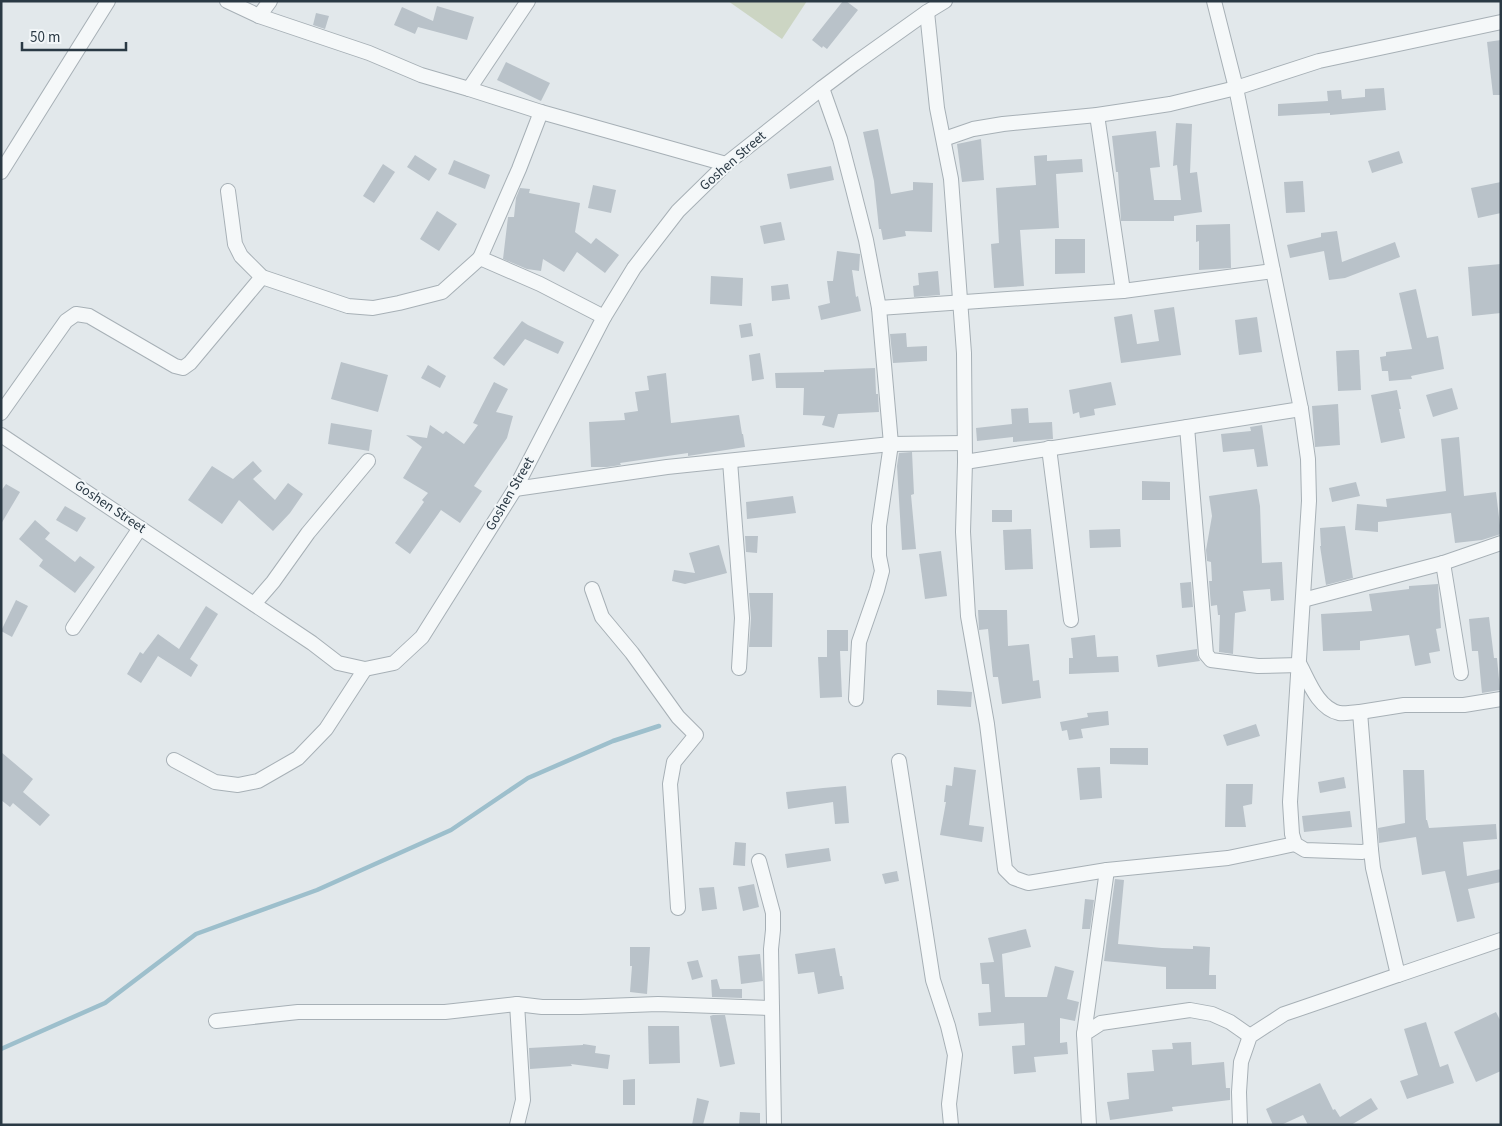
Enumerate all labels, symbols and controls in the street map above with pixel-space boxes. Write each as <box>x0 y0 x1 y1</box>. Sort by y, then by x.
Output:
scale bar <box>22 20 126 52</box>
text: 50 m <box>30 27 60 48</box>
street label: Goshen Street <box>695 126 771 195</box>
street label: Goshen Street <box>481 453 539 535</box>
street label: Goshen Street <box>70 476 150 538</box>

